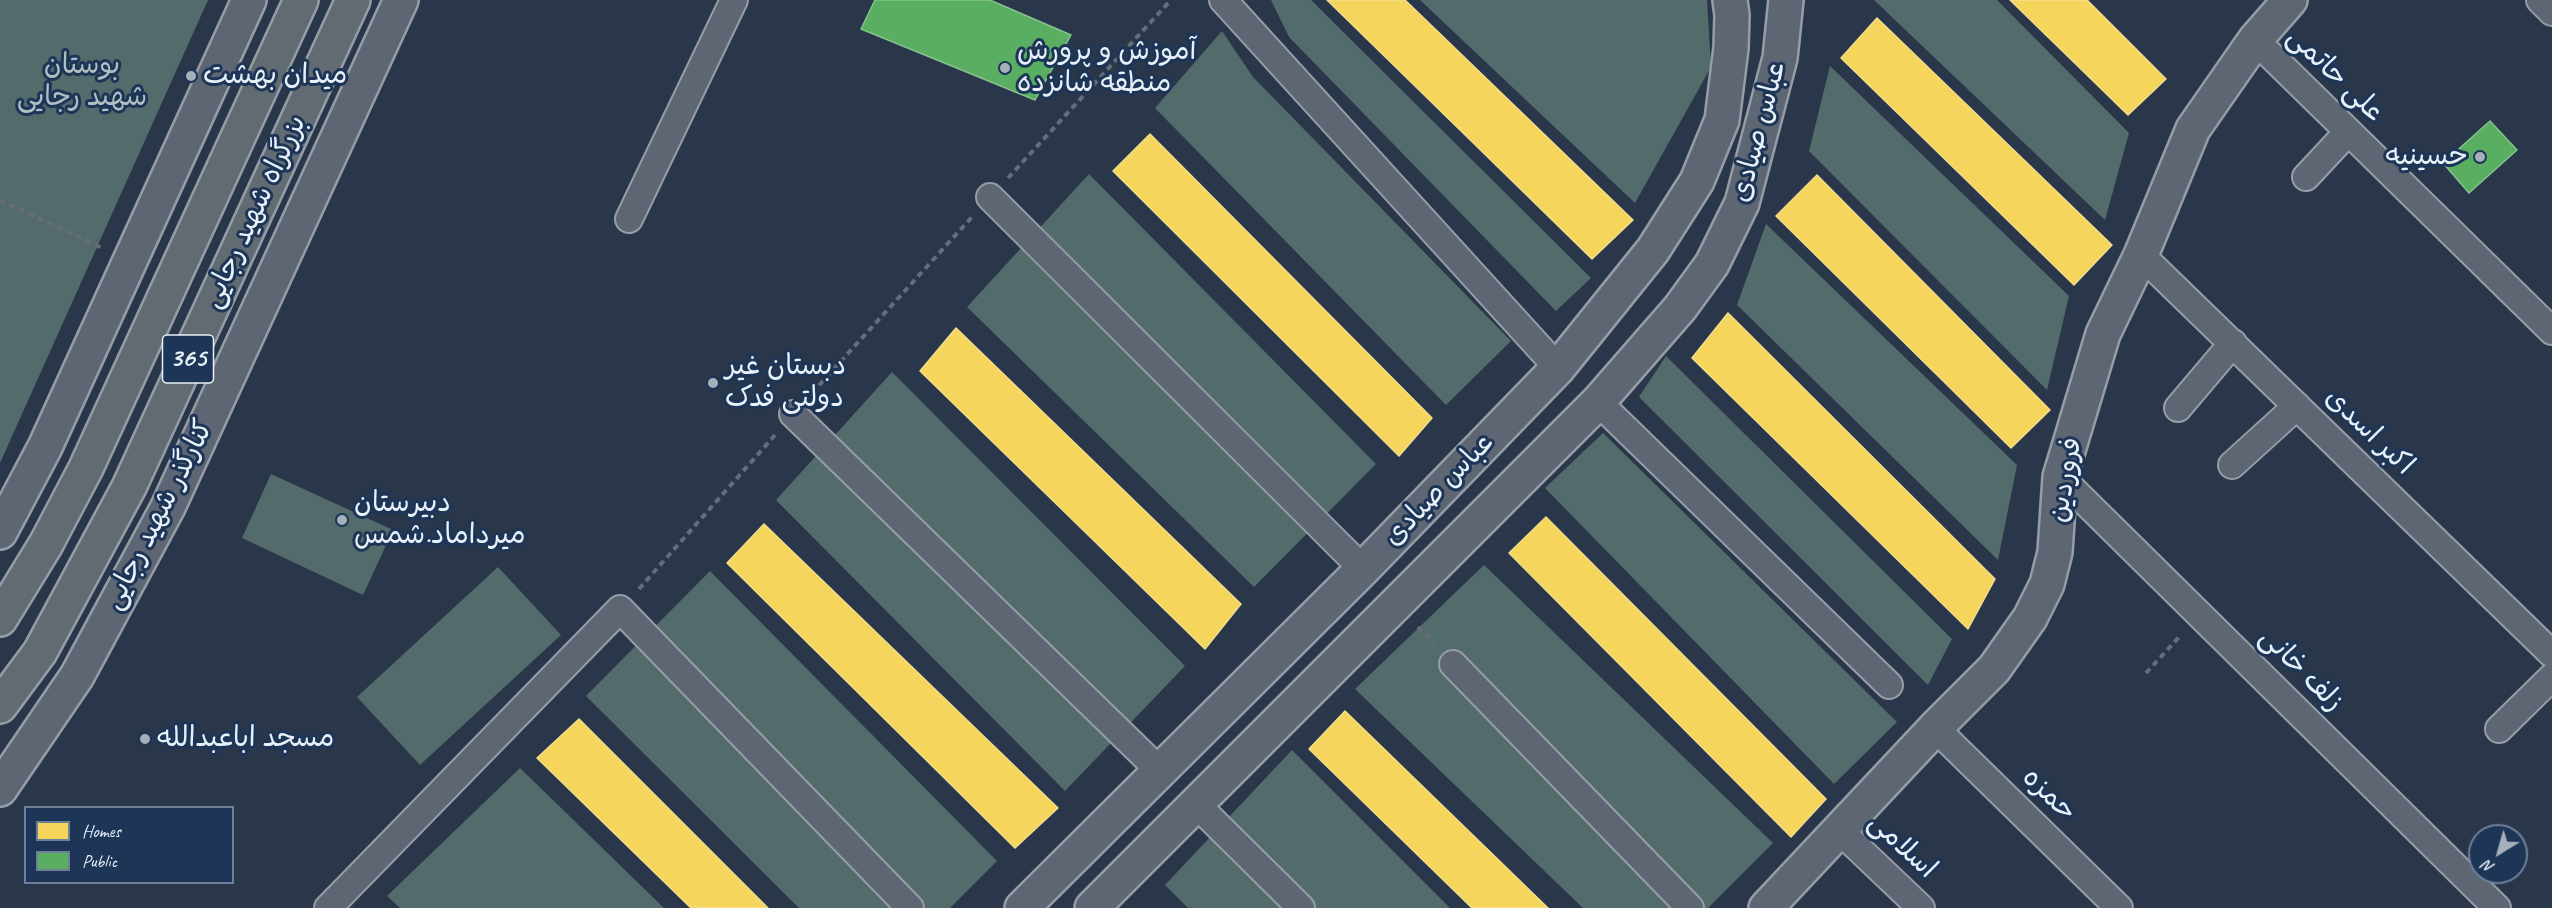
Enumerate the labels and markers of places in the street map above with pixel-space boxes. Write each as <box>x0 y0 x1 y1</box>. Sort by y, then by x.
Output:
place label: آموزش و پرورش منطقه شانزده <box>1017 35 1196 101</box>
place label: میدان بهشت <box>203 59 347 93</box>
marker: آموزش و پرورش منطقه شانزده <box>998 61 1012 75</box>
marker: میدان بهشت <box>184 69 198 83</box>
place label: حسینیه <box>2386 140 2468 174</box>
marker: حسینیه <box>2473 150 2487 164</box>
place label: دبستان غیر دولتی فدک <box>725 350 846 416</box>
marker: دبستان غیر دولتی فدک <box>706 376 720 390</box>
place label: دبیرستان میرداماد.شمس <box>354 487 526 553</box>
marker: دبیرستان میرداماد.شمس <box>335 513 349 527</box>
place label: مسجد اباعبدالله <box>157 722 334 756</box>
marker: مسجد اباعبدالله <box>138 732 152 746</box>

